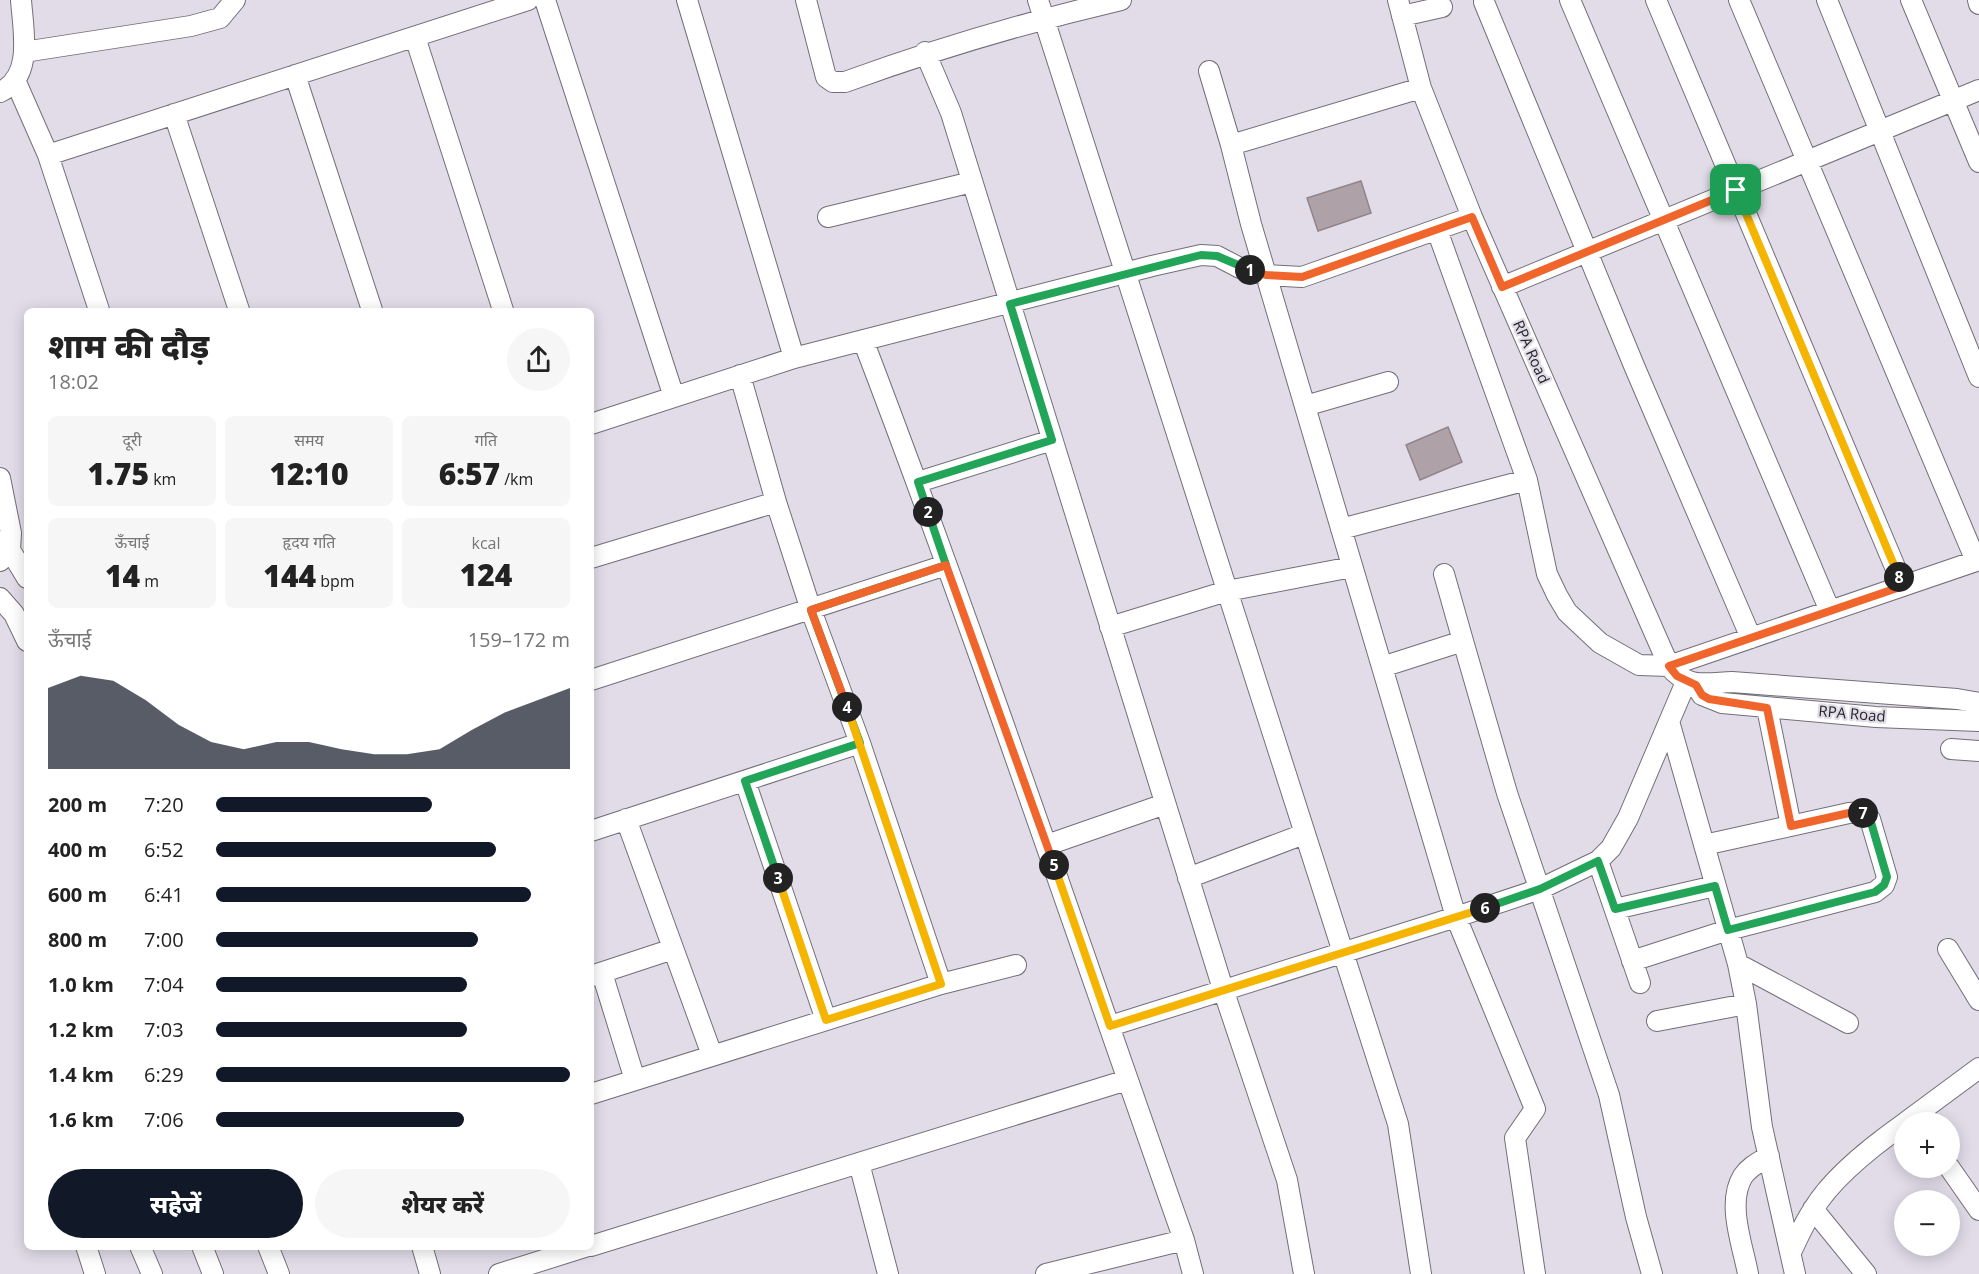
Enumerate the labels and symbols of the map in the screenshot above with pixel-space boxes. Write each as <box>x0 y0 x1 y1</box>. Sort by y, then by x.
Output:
pin <box>1710 164 1761 215</box>
pin: 1 <box>1235 255 1265 285</box>
street label: RPA Road <box>1509 317 1555 386</box>
pin: 2 <box>913 497 943 527</box>
pin: 8 <box>1884 562 1914 592</box>
pin: 4 <box>832 692 862 722</box>
street label: RPA Road <box>1818 700 1887 726</box>
pin: 7 <box>1848 798 1878 828</box>
pin: 5 <box>1039 850 1069 880</box>
pin: 3 <box>763 863 793 893</box>
pin: 6 <box>1470 893 1500 923</box>

